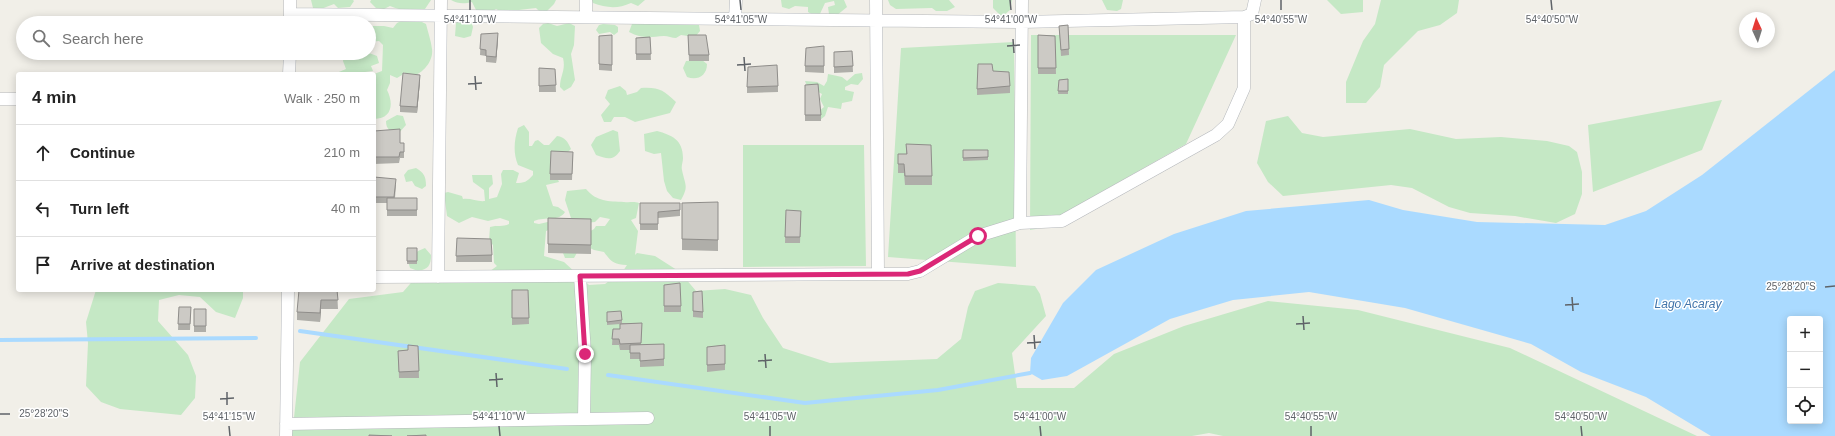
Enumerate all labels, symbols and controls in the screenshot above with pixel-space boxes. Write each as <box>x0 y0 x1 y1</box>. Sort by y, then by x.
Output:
north arrow <box>1739 12 1775 48</box>
text: 54°41'10"W <box>444 14 497 25</box>
text: 54°41'05"W <box>715 14 768 25</box>
text: 54°41'00"W <box>985 14 1038 25</box>
text: 54°40'55"W <box>1255 14 1308 25</box>
text: 54°40'50"W <box>1526 14 1579 25</box>
search box <box>16 16 376 60</box>
icon: search <box>30 27 52 49</box>
text: Search here <box>62 30 144 47</box>
text: 4 min <box>32 88 76 107</box>
text: Walk · 250 m <box>284 91 360 106</box>
icon: ahead <box>32 142 54 164</box>
text: Continue <box>70 144 135 161</box>
text: 210 m <box>324 145 360 160</box>
icon: left <box>32 198 54 220</box>
text: Turn left <box>70 200 129 217</box>
text: 40 m <box>331 201 360 216</box>
route start <box>969 227 987 245</box>
icon: arrive <box>32 254 54 276</box>
text: Arrive at destination <box>70 256 215 273</box>
text: 25°28'20"S <box>1766 281 1816 292</box>
water label: Lago Acaray <box>1655 297 1722 311</box>
map controls <box>1787 316 1823 424</box>
button: + <box>1787 316 1823 352</box>
route end <box>576 345 594 363</box>
button: − <box>1787 352 1823 388</box>
button: locate <box>1787 388 1823 424</box>
text: 25°28'20"S <box>19 408 69 419</box>
text: 54°41'15"W <box>203 411 256 422</box>
text: 54°41'10"W <box>473 411 526 422</box>
text: 54°41'05"W <box>744 411 797 422</box>
text: 54°41'00"W <box>1014 411 1067 422</box>
text: 54°40'55"W <box>1285 411 1338 422</box>
text: 54°40'50"W <box>1555 411 1608 422</box>

